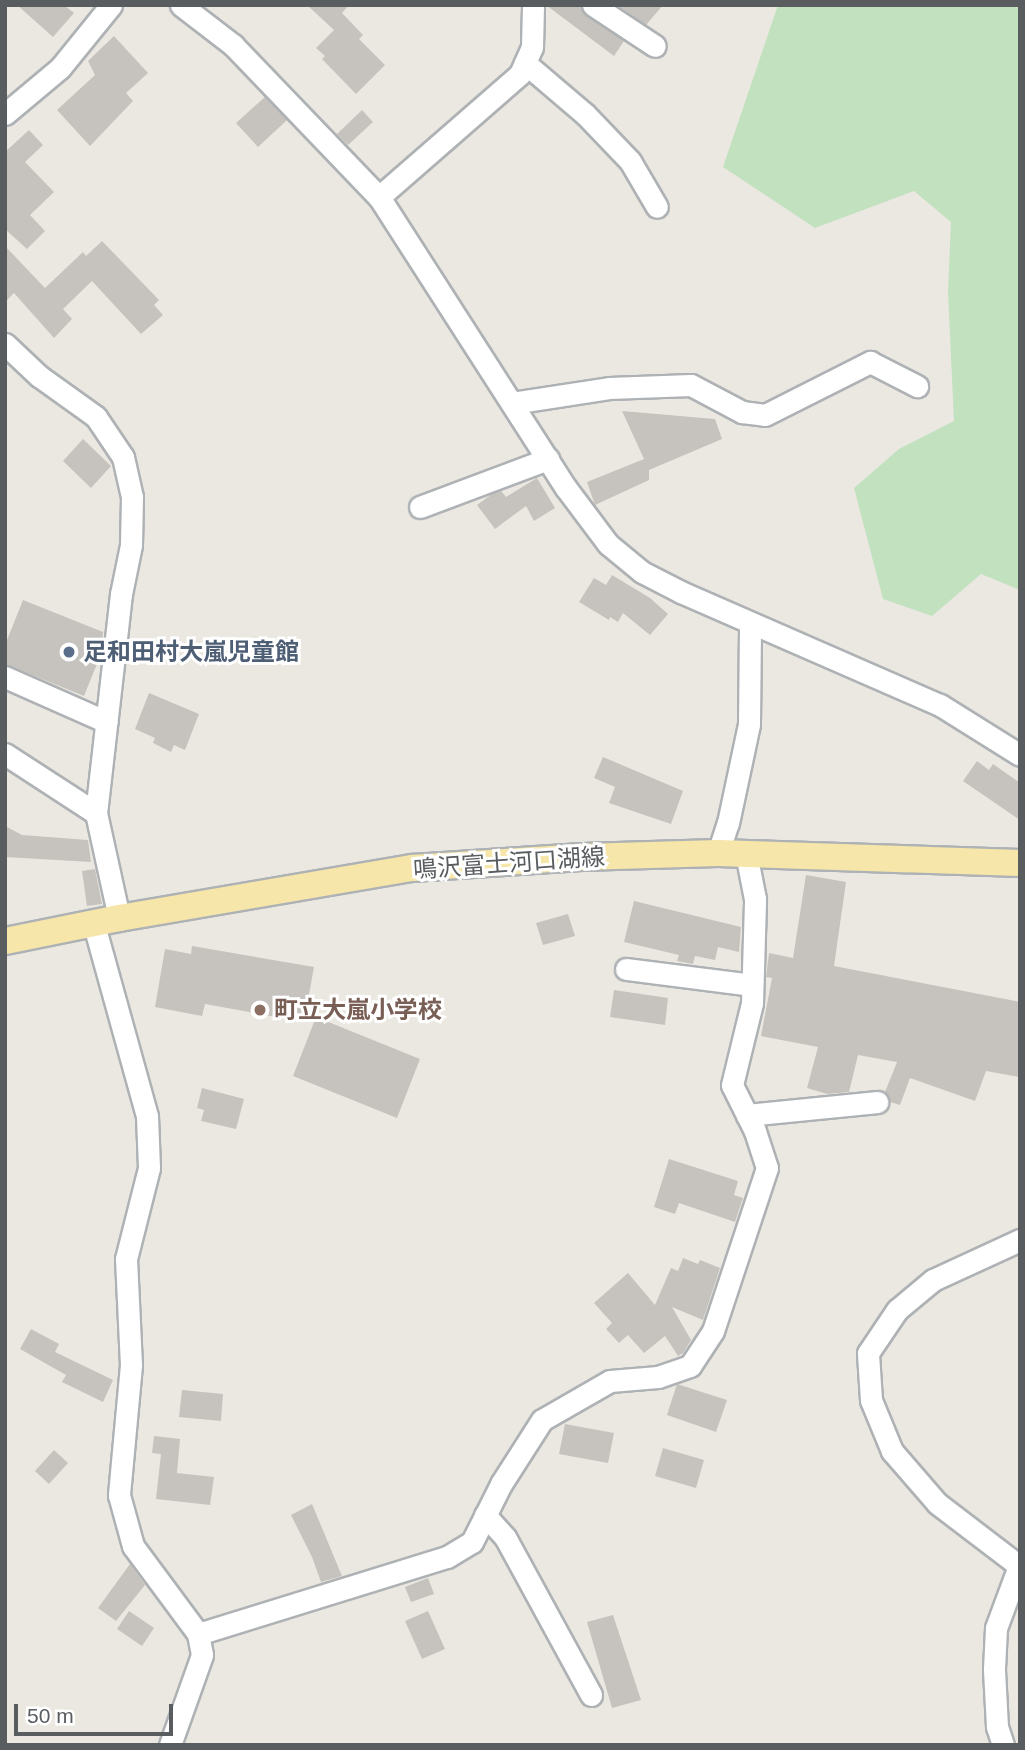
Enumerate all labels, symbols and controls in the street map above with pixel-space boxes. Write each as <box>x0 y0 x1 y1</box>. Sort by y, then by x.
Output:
place label: 足和田村大嵐児童館 <box>83 638 299 666</box>
marker: 足和田村大嵐児童館 <box>61 644 77 660</box>
street label: 鳴沢富士河口湖線 <box>412 842 606 884</box>
place label: 町立大嵐小学校 <box>274 996 442 1024</box>
marker: 町立大嵐小学校 <box>252 1002 268 1018</box>
scale bar <box>18 1690 177 1734</box>
text: 50 m <box>27 1704 74 1727</box>

